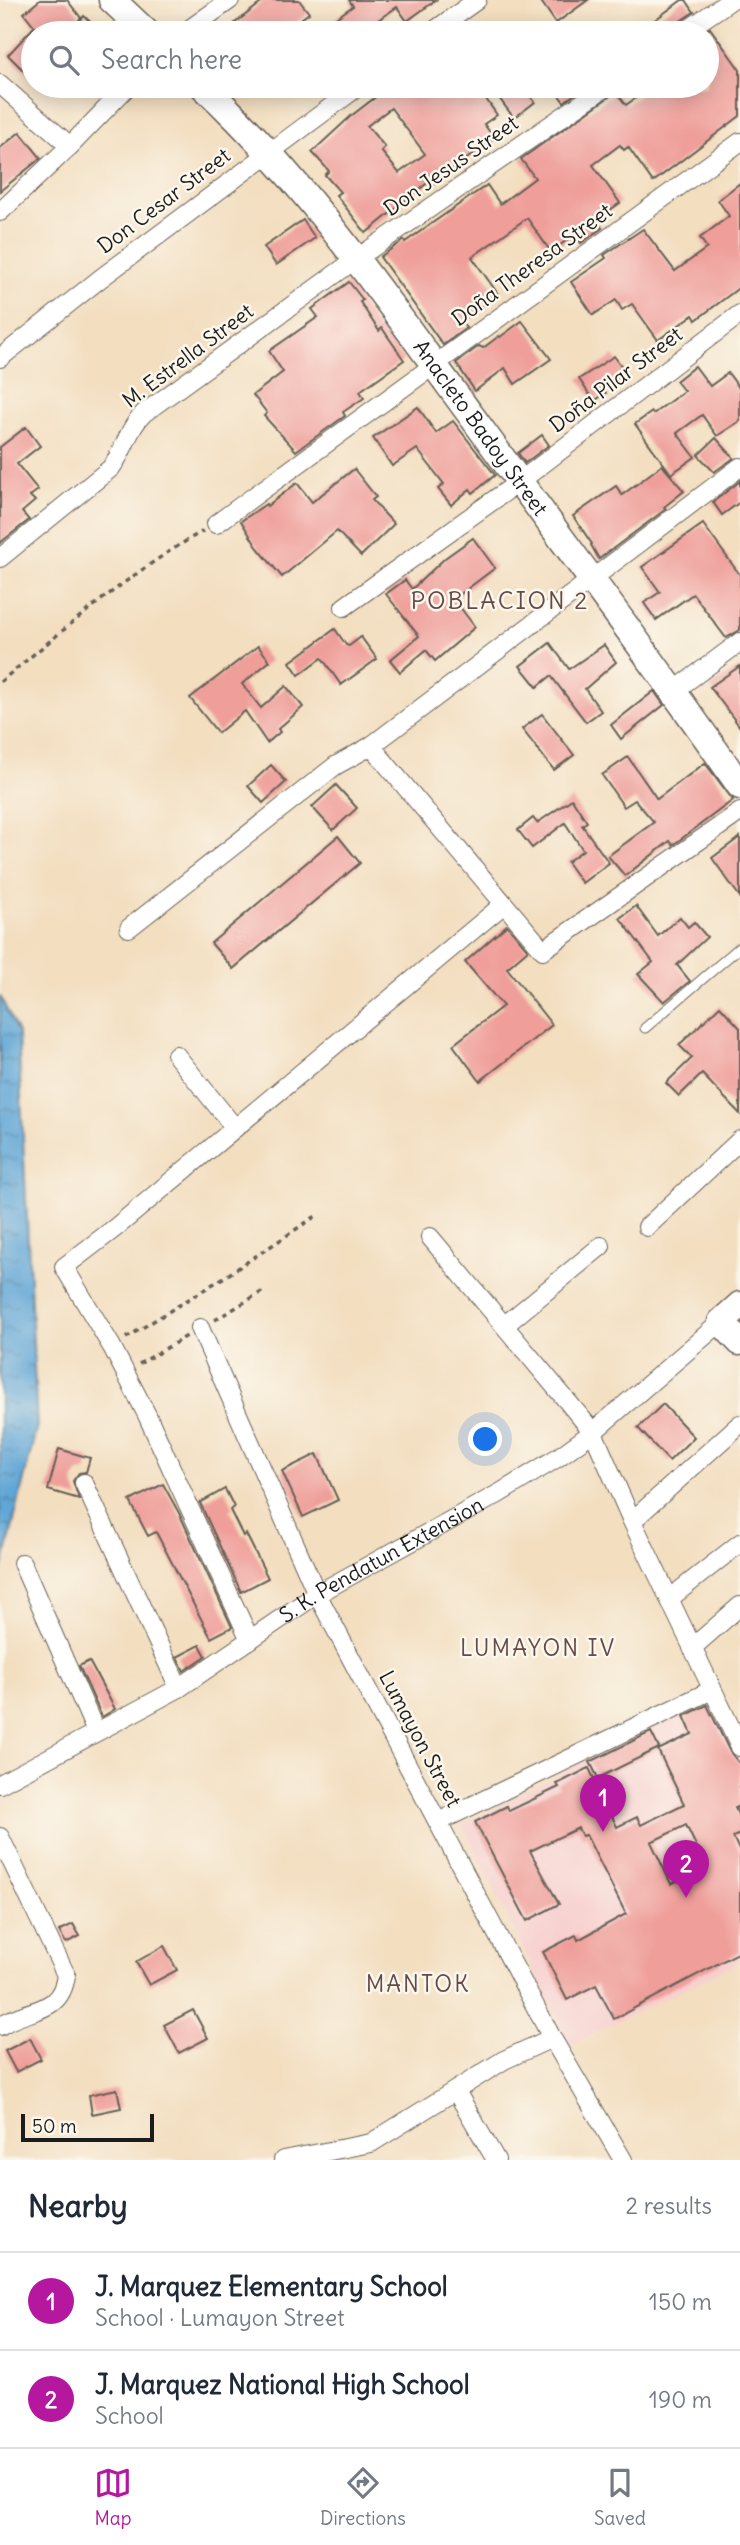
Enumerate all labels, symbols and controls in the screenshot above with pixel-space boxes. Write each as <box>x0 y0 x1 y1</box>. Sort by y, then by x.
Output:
search box <box>21 21 719 98</box>
icon: search <box>45 41 83 79</box>
text: Search here <box>101 43 242 76</box>
street label: Don Jesus Street <box>378 109 523 222</box>
street label: Don Cesar Street <box>92 142 236 259</box>
street label: Doña Theresa Street <box>446 197 617 332</box>
street label: M. Estrella Street <box>117 298 259 414</box>
street label: Doña Pilar Street <box>544 321 688 438</box>
street label: Anacleto Badoy Street <box>408 335 554 521</box>
district label: POBLACION 2 <box>410 585 590 615</box>
your location <box>468 1422 502 1456</box>
street label: S. K. Pendatun Extension <box>274 1491 488 1629</box>
district label: LUMAYON IV <box>460 1633 616 1662</box>
street label: Lumayon Street <box>373 1666 468 1812</box>
pin: 1 <box>580 1774 626 1832</box>
pin: 2 <box>663 1840 709 1898</box>
district label: MANTOK <box>366 1969 470 1998</box>
scale bar <box>21 2111 154 2143</box>
text: 50 m <box>32 2114 77 2138</box>
text: Nearby <box>28 2187 128 2225</box>
text: 2 results <box>626 2191 712 2220</box>
text: J. Marquez Elementary School <box>95 2270 448 2303</box>
text: 1 <box>46 2287 56 2316</box>
text: 150 m <box>649 2287 712 2316</box>
text: School · Lumayon Street <box>95 2303 345 2332</box>
text: J. Marquez National High School <box>95 2368 470 2401</box>
text: 2 <box>45 2385 57 2414</box>
text: 190 m <box>649 2385 712 2414</box>
text: School <box>95 2401 164 2430</box>
tab: Map <box>94 2464 132 2530</box>
tab: Directions <box>320 2464 406 2530</box>
tab: Saved <box>594 2464 646 2530</box>

